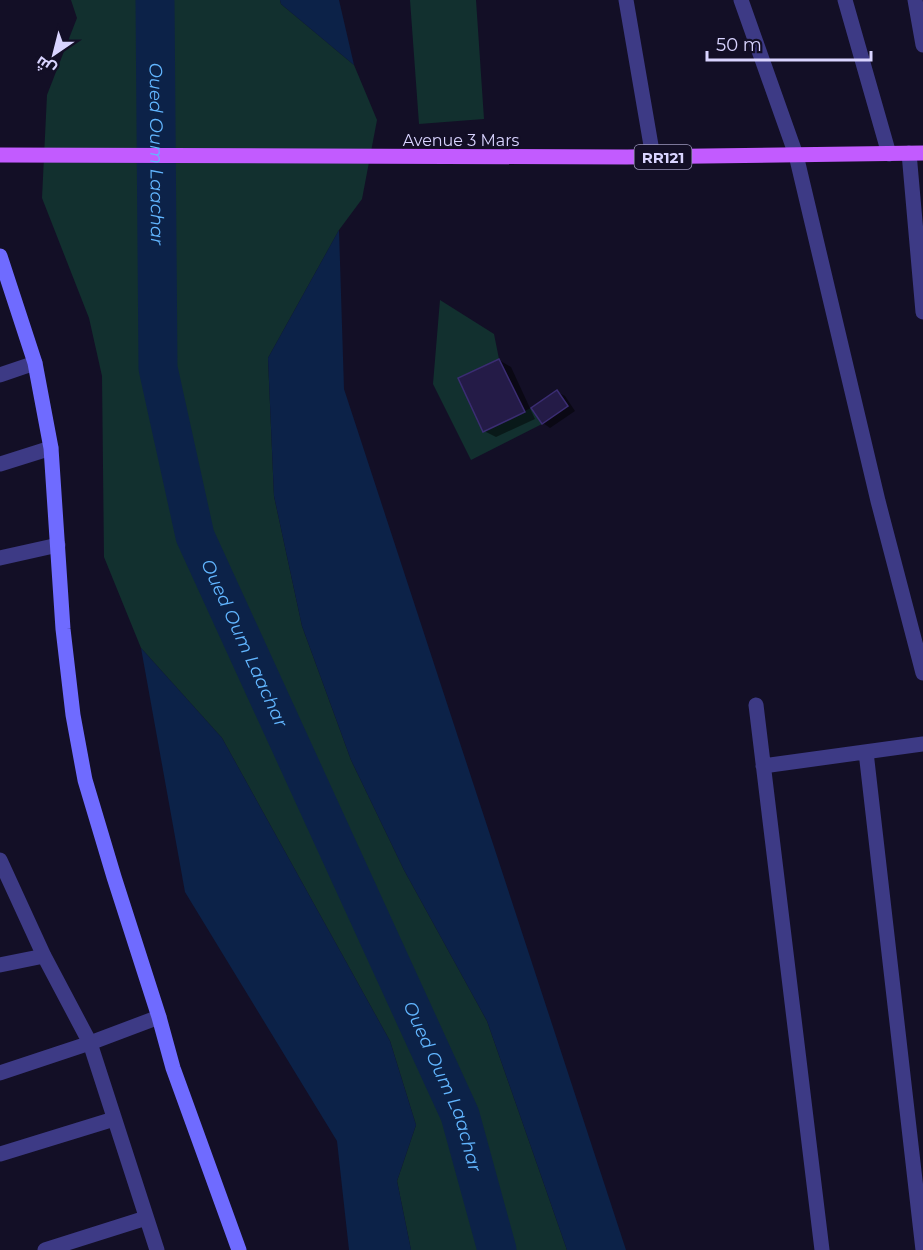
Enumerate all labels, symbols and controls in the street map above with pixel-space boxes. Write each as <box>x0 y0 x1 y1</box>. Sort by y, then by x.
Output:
north arrow <box>24 24 84 84</box>
scale bar <box>707 24 870 62</box>
text: 50 m <box>716 34 762 56</box>
text: ش <box>32 52 60 80</box>
water label: Oued Oum Laachar <box>145 63 168 246</box>
street label: Avenue 3 Mars <box>403 131 520 150</box>
road number: RR121 <box>634 145 692 169</box>
water label: Oued Oum Laachar <box>196 556 292 732</box>
water label: Oued Oum Laachar <box>398 998 486 1175</box>

